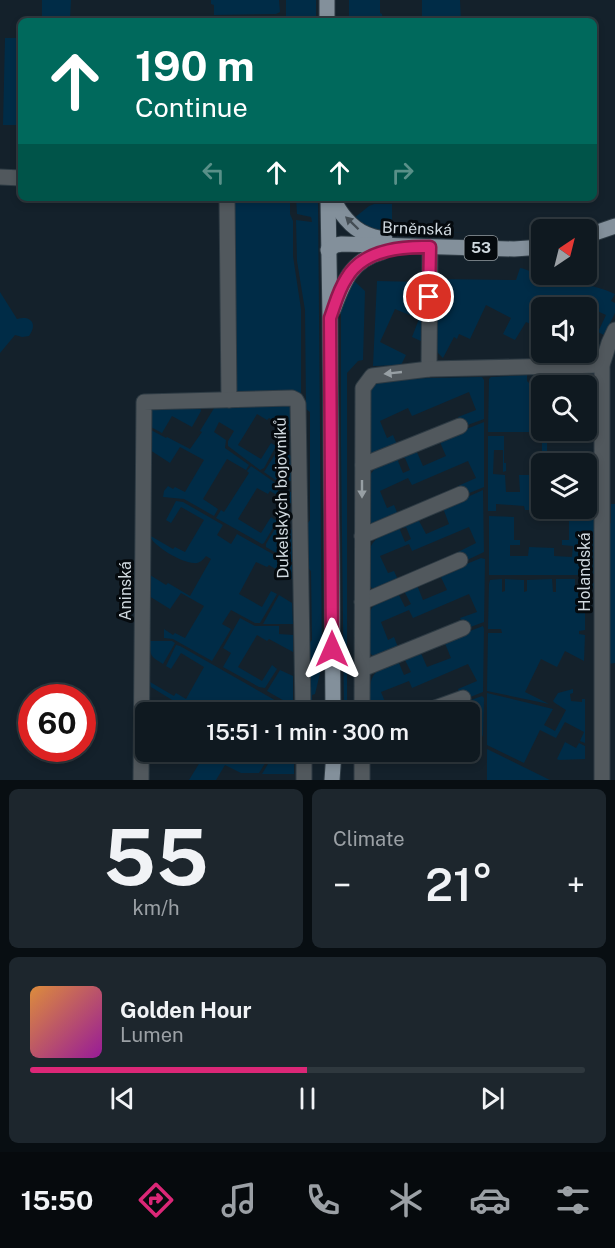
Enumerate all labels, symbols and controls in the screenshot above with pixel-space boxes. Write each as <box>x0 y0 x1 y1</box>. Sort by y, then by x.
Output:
text: 190 m <box>135 41 255 90</box>
icon: ahead <box>36 42 114 120</box>
text: Continue <box>135 91 248 123</box>
icon: left <box>197 156 230 189</box>
icon: ahead <box>260 156 293 189</box>
icon: ahead <box>323 156 356 189</box>
icon: right <box>386 156 419 189</box>
one-way arrow <box>345 217 359 231</box>
street label: Brněnská <box>382 218 452 239</box>
north arrow <box>531 219 597 285</box>
map controls <box>531 219 597 519</box>
road number: 53 <box>464 236 498 260</box>
pin <box>403 271 454 322</box>
icon: arrive <box>412 280 445 313</box>
button: sound <box>531 297 597 363</box>
one-way arrow <box>383 368 402 378</box>
button: search <box>531 375 597 441</box>
street label: Dukelských bojovníků <box>271 417 292 579</box>
button: layers <box>531 453 597 519</box>
one-way arrow <box>358 479 367 498</box>
street label: Holandská <box>575 532 594 612</box>
street label: Aninská <box>116 561 135 621</box>
position arrow <box>300 617 364 681</box>
speed limit sign: 60 <box>18 684 96 762</box>
text: 15:51 · 1 min · 300 m <box>206 719 409 745</box>
text: 55 <box>103 811 209 903</box>
text: Climate <box>333 827 405 851</box>
text: 21° <box>425 858 493 911</box>
text: − <box>333 866 351 904</box>
text: + <box>567 866 585 904</box>
text: km/h <box>132 896 180 920</box>
text: Golden Hour <box>120 997 251 1023</box>
text: Lumen <box>120 1023 184 1047</box>
icon: previous <box>106 1082 139 1115</box>
icon: pause <box>291 1082 324 1115</box>
icon: next <box>476 1082 509 1115</box>
icon: directions <box>135 1179 177 1221</box>
icon: music <box>218 1179 260 1221</box>
icon: phone <box>302 1179 344 1221</box>
icon: climate <box>385 1179 427 1221</box>
icon: car <box>469 1179 511 1221</box>
icon: filters <box>552 1179 594 1221</box>
text: 15:50 <box>21 1184 93 1216</box>

